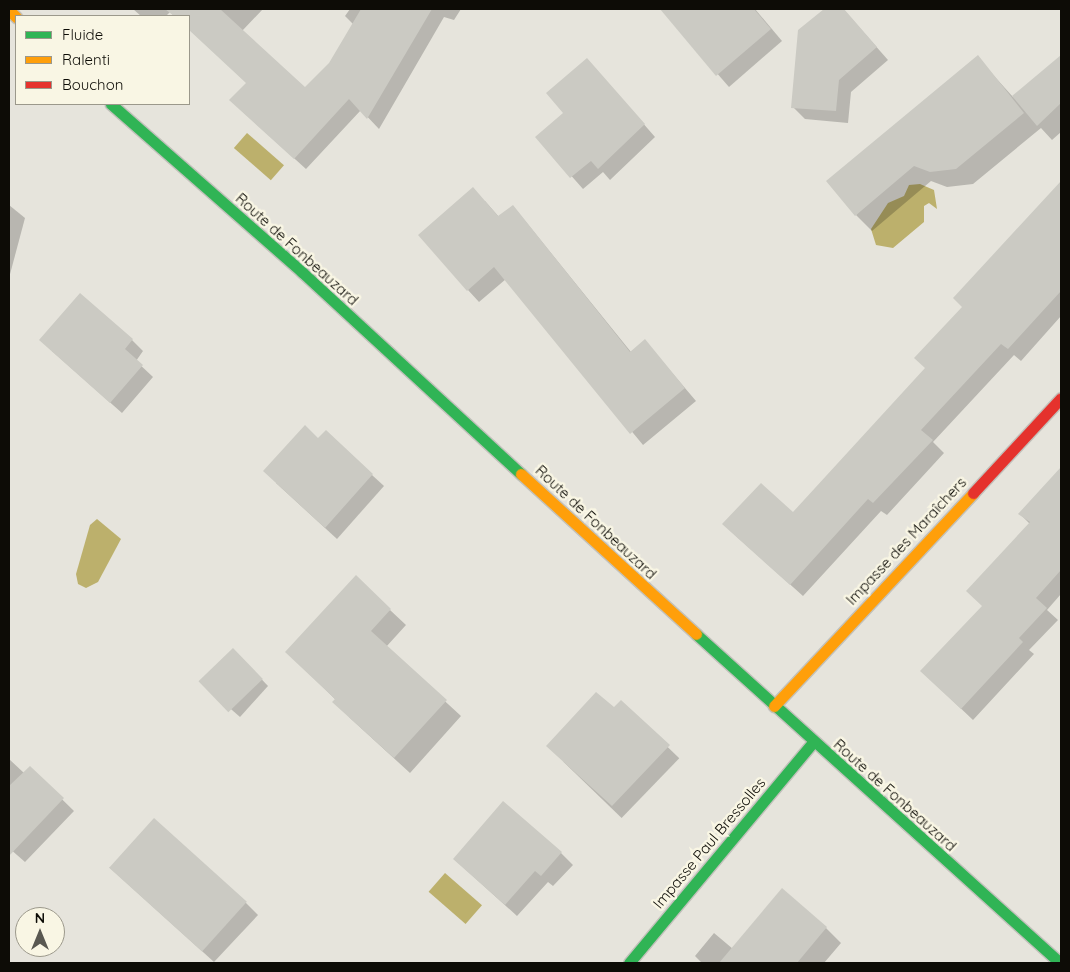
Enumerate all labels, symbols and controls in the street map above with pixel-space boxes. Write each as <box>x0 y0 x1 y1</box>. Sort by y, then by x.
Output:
legend <box>15 15 190 105</box>
text: Fluide <box>62 25 103 44</box>
text: Ralenti <box>62 50 110 69</box>
text: Bouchon <box>62 75 123 94</box>
street label: Route de Fonbeauzard <box>232 189 362 309</box>
street label: Route de Fonbeauzard <box>532 461 660 583</box>
street label: Impasse des Maraîchers <box>842 473 970 609</box>
street label: Route de Fonbeauzard <box>830 735 960 855</box>
street label: Impasse Paul Bressolles <box>649 774 769 912</box>
north arrow <box>15 907 65 957</box>
text: N <box>35 909 45 927</box>

